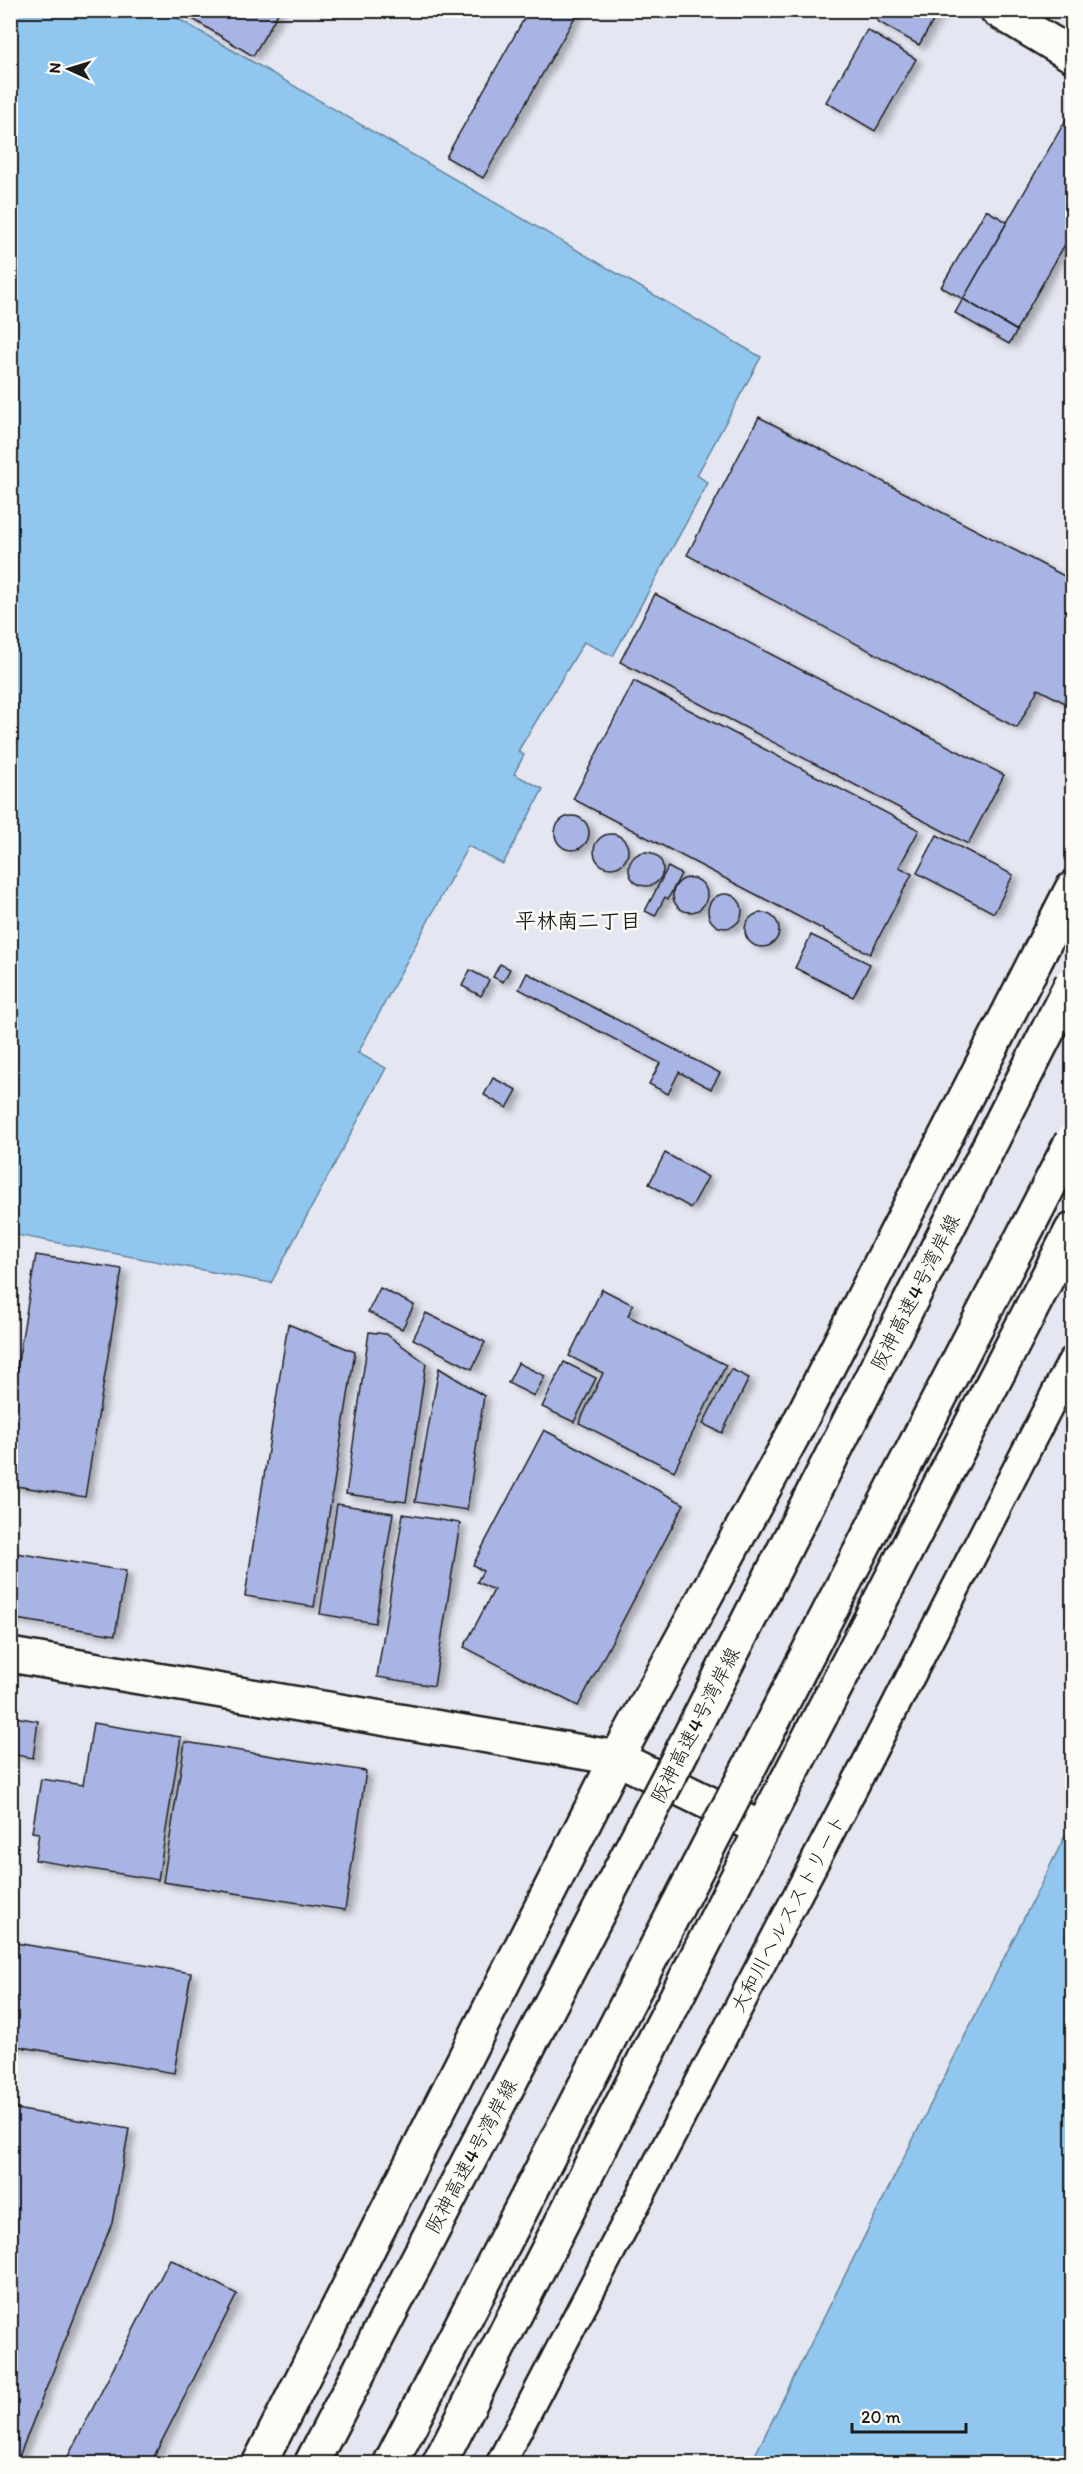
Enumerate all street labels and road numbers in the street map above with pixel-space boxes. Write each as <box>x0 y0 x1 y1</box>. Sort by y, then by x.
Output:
street label: 阪神高速4号湾岸線 <box>865 1210 965 1374</box>
street label: 阪神高速4号湾岸線 <box>645 1643 745 1807</box>
street label: 大和川ヘルスストリート <box>725 1810 851 2016</box>
street label: 阪神高速4号湾岸線 <box>420 2074 522 2238</box>

